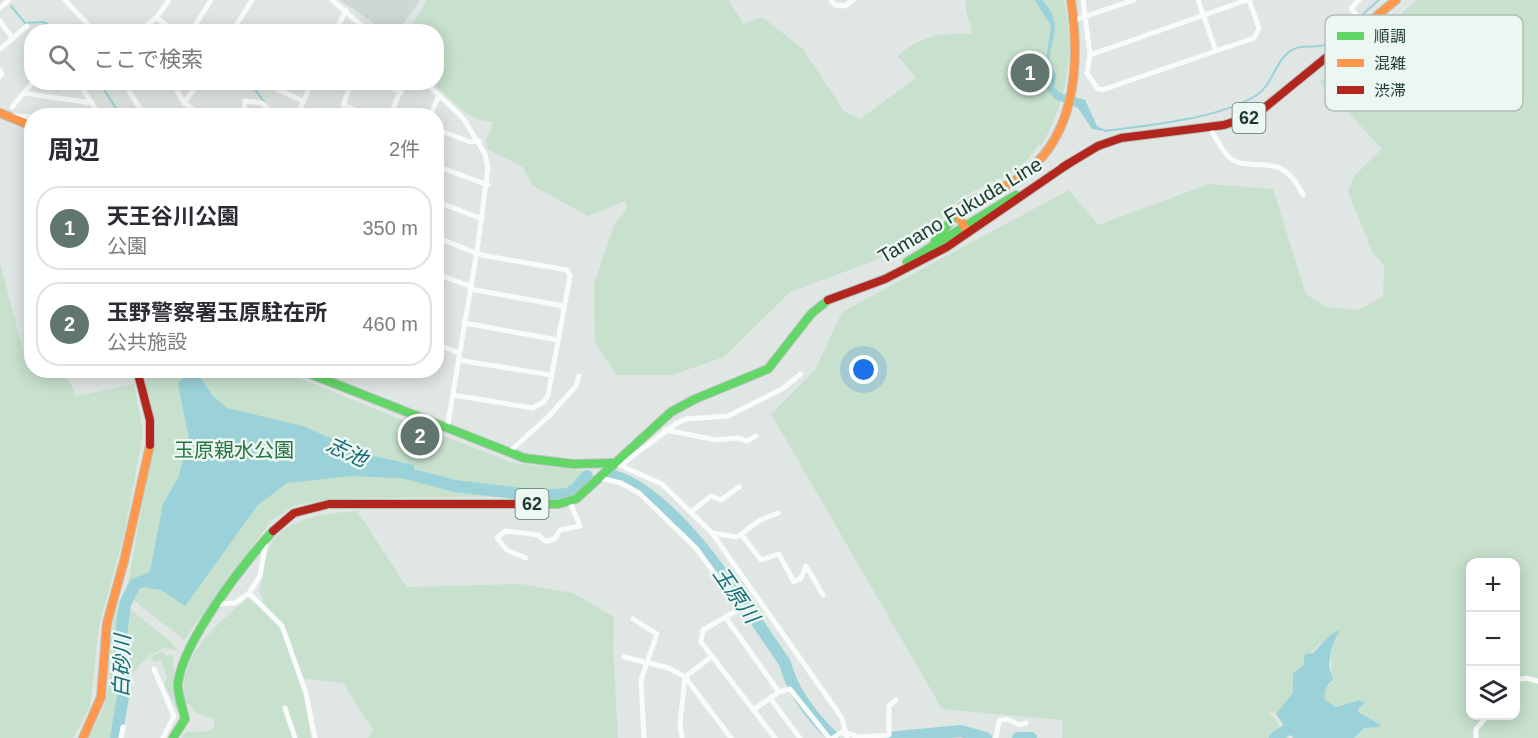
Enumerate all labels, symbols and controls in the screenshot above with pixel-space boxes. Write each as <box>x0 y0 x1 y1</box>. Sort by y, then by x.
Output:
legend <box>1325 15 1523 111</box>
search box <box>24 24 444 90</box>
text: 順調 <box>1374 28 1406 45</box>
icon: search <box>45 41 78 74</box>
text: ここで検索 <box>93 47 203 72</box>
pin: 1 <box>1010 50 1050 96</box>
text: 混雑 <box>1374 55 1406 72</box>
text: 渋滞 <box>1374 82 1406 99</box>
road number: 62 <box>1232 103 1266 133</box>
text: 周辺 <box>48 135 100 165</box>
text: 2件 <box>389 138 420 160</box>
street label: Tamano Fukuda Line <box>874 152 1046 268</box>
text: 天王谷川公園 <box>107 204 239 229</box>
text: 1 <box>64 217 75 239</box>
text: 350 m <box>362 217 418 239</box>
text: 公園 <box>107 235 147 257</box>
text: 玉野警察署玉原駐在所 <box>107 300 327 325</box>
text: 2 <box>64 313 75 335</box>
text: 460 m <box>362 313 418 335</box>
text: 公共施設 <box>107 331 187 353</box>
your location <box>849 355 878 384</box>
pin: 2 <box>400 414 440 458</box>
water label: 志池 <box>323 432 373 472</box>
park label: 玉原親水公園 <box>174 439 294 461</box>
road number: 62 <box>516 489 548 519</box>
map controls <box>1466 558 1520 720</box>
button: + <box>1466 558 1520 612</box>
water label: 玉原川 <box>709 562 765 629</box>
button: − <box>1466 612 1520 666</box>
water label: 白砂川 <box>109 632 134 698</box>
button: layers <box>1466 666 1520 720</box>

